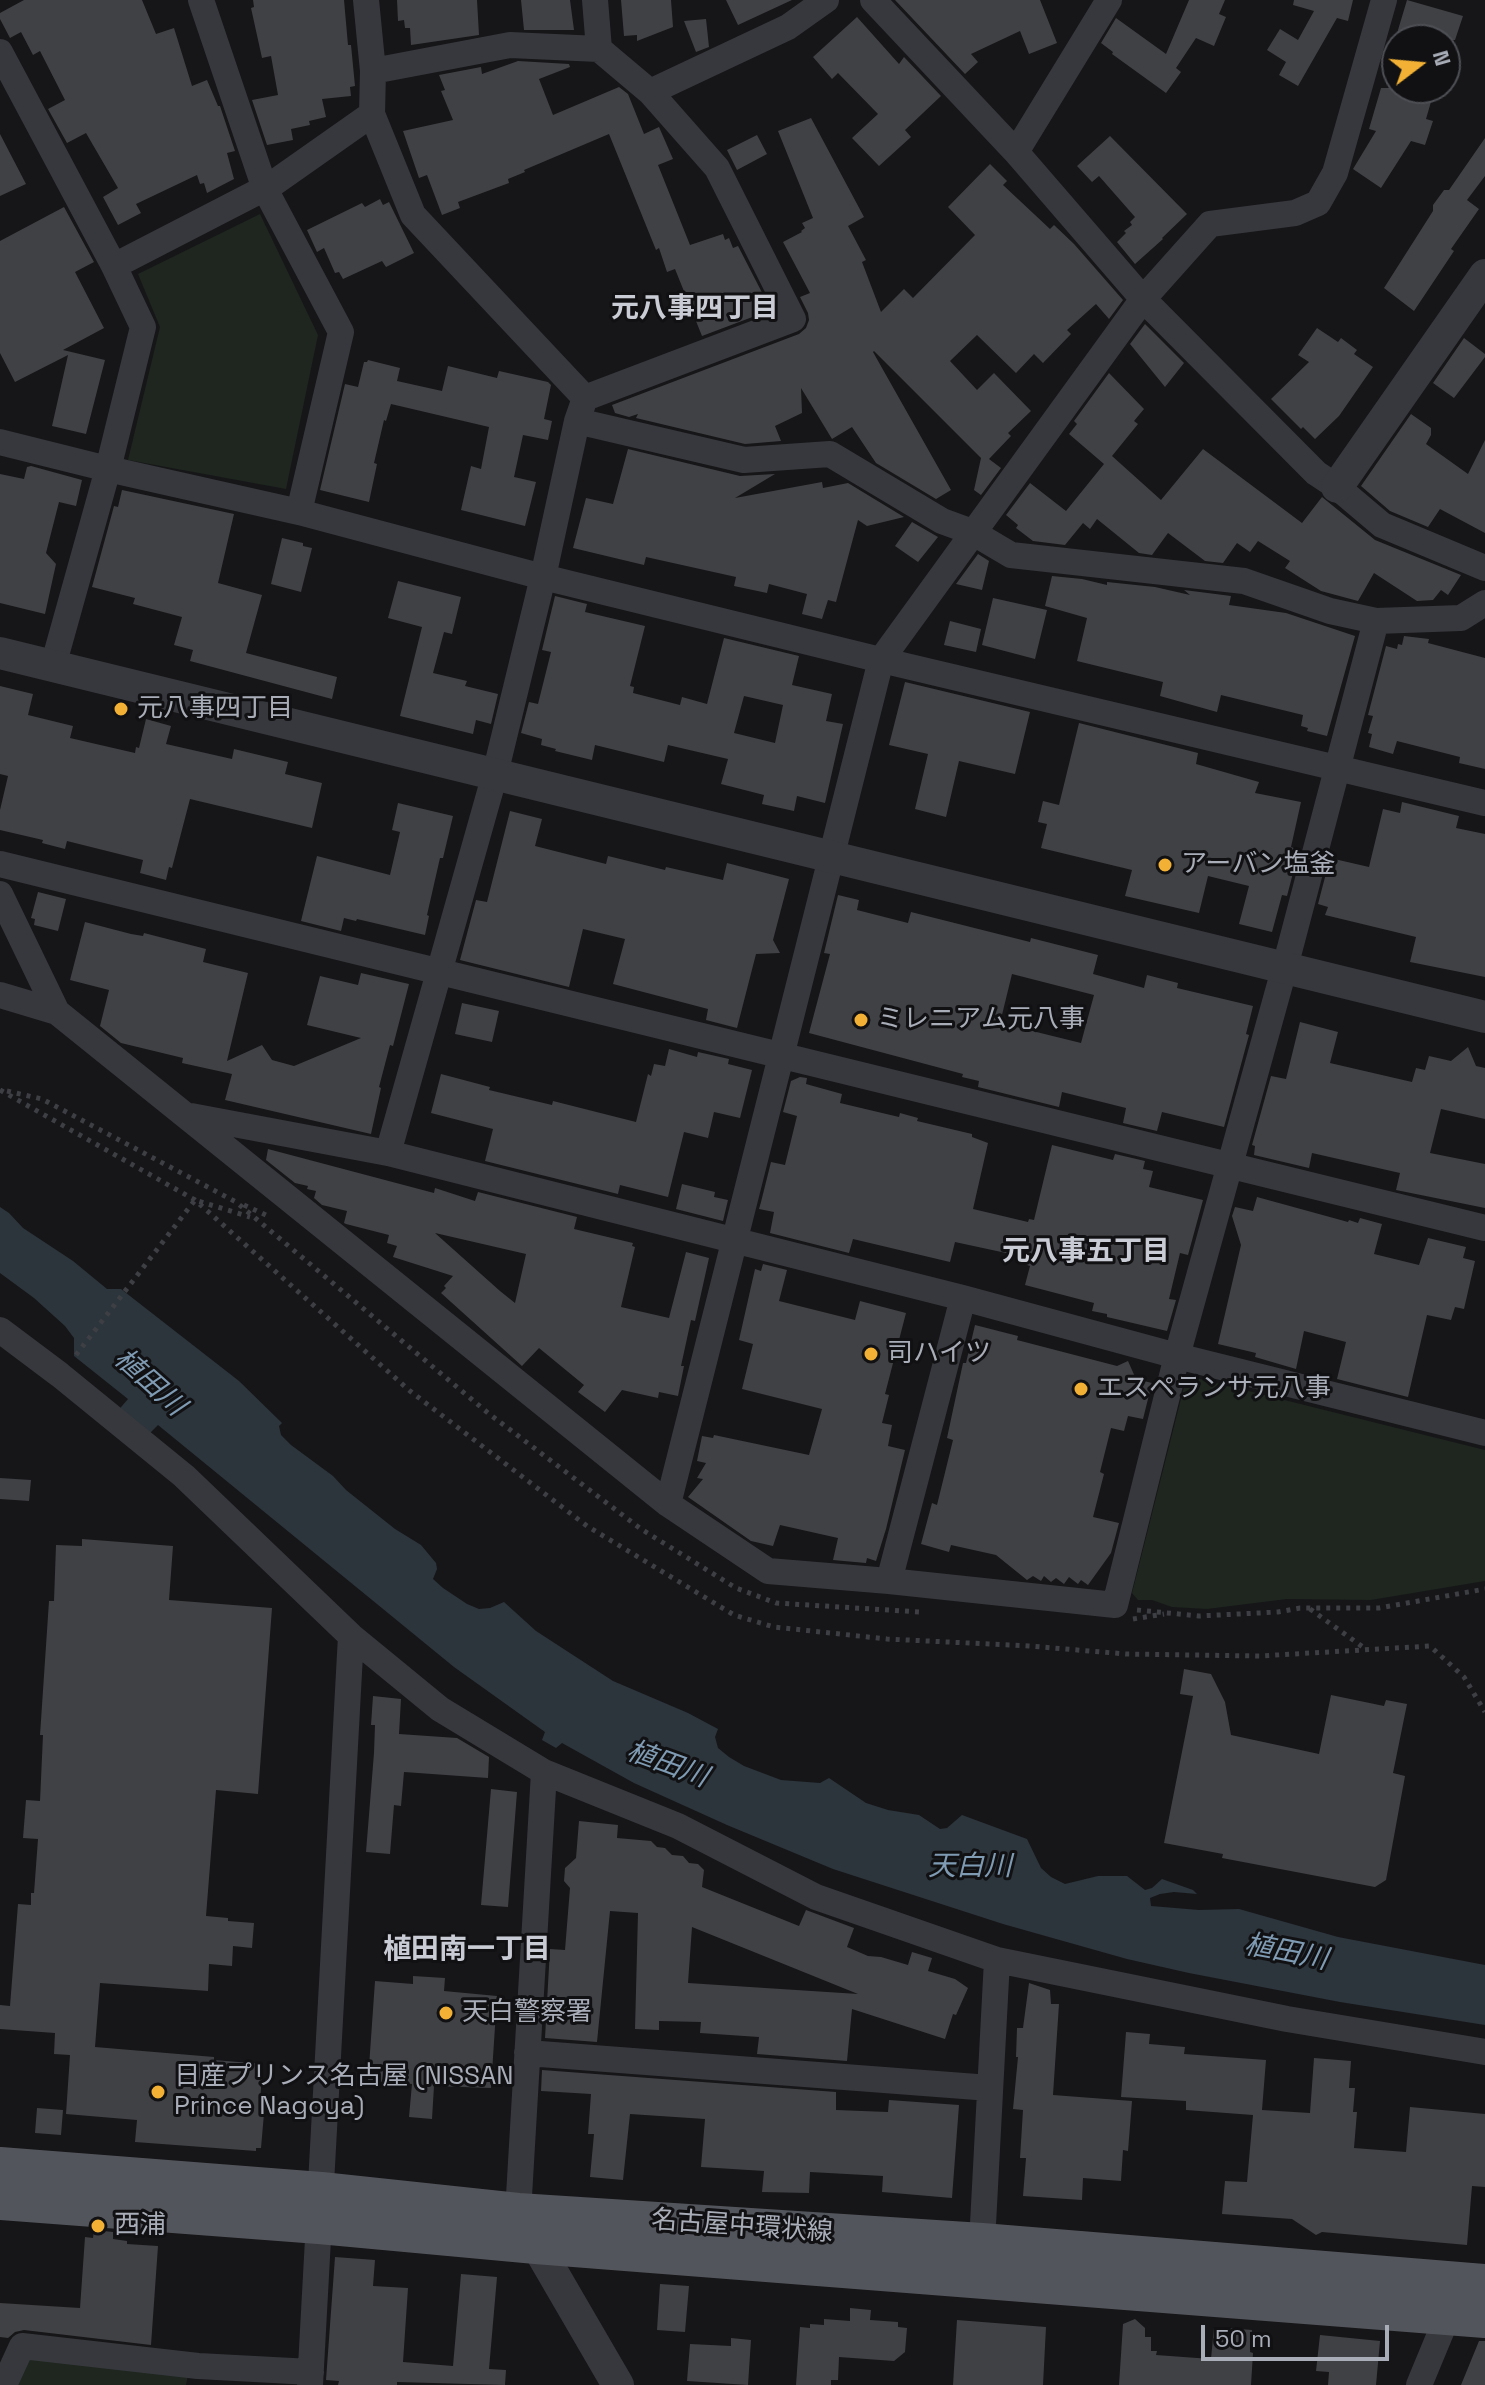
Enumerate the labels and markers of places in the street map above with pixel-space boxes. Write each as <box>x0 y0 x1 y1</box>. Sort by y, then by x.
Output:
place label: 元八事四丁目 <box>137 693 293 725</box>
marker: 元八事四丁目 <box>112 700 130 718</box>
place label: アーバン塩釜 <box>1181 849 1335 881</box>
marker: アーバン塩釜 <box>1156 856 1174 874</box>
place label: ミレニアム元八事 <box>877 1004 1085 1036</box>
marker: ミレニアム元八事 <box>852 1011 870 1029</box>
place label: 司ハイツ <box>887 1338 991 1370</box>
marker: 司ハイツ <box>862 1345 880 1363</box>
place label: エスペランサ元八事 <box>1097 1373 1331 1405</box>
marker: エスペランサ元八事 <box>1072 1380 1090 1398</box>
place label: 天白警察署 <box>462 1997 592 2029</box>
marker: 天白警察署 <box>437 2004 455 2022</box>
place label: 日産プリンス名古屋 (NISSAN Prince Nagoya) <box>174 2061 514 2122</box>
marker: 日産プリンス名古屋 (NISSAN Prince Nagoya) <box>149 2083 167 2101</box>
place label: 西浦 <box>114 2210 166 2242</box>
marker: 西浦 <box>89 2217 107 2235</box>

